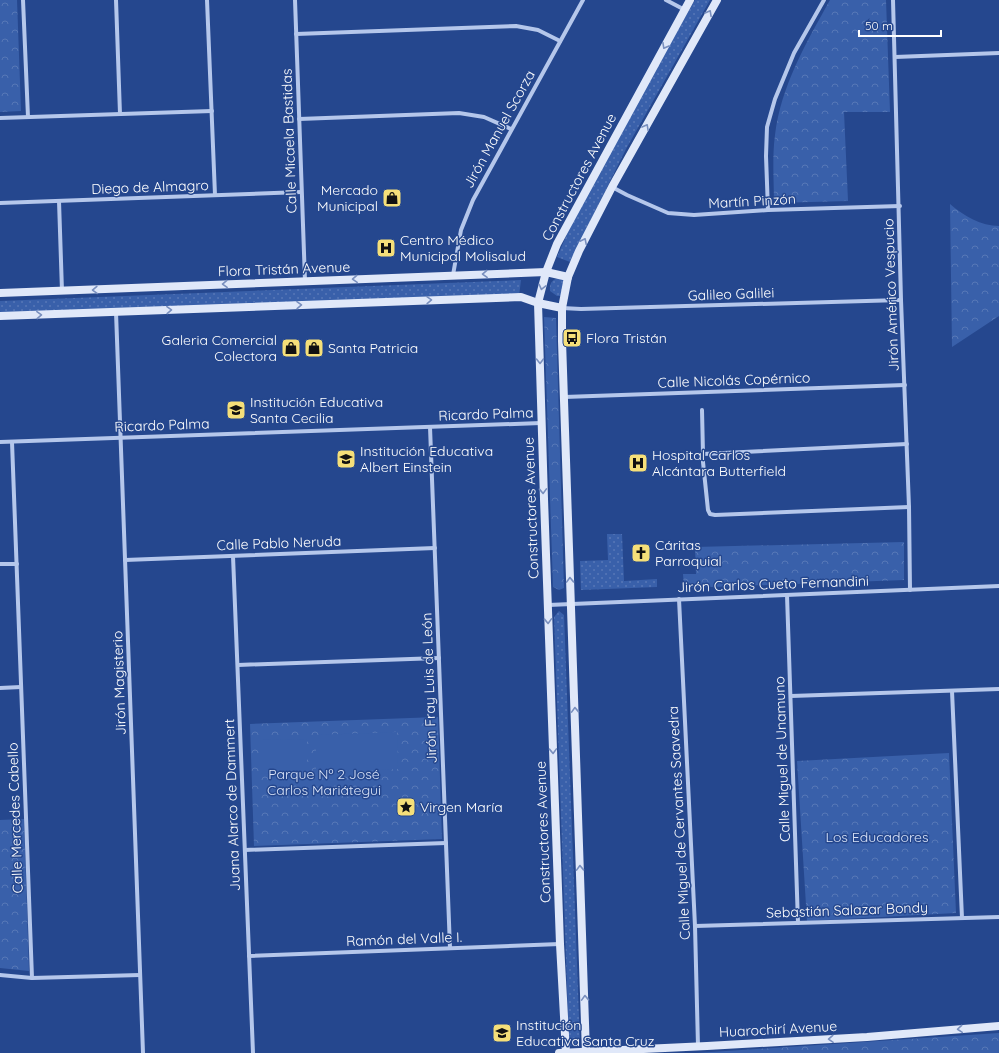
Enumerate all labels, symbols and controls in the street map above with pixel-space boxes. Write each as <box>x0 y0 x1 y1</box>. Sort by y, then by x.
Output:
one-way arrow <box>705 10 712 18</box>
scale bar <box>859 12 941 38</box>
text: 50 m <box>865 18 893 33</box>
one-way arrow <box>662 42 669 49</box>
street label: Jirón Manuel Scorza <box>459 67 539 191</box>
street label: Calle Micaela Bastidas <box>277 68 301 214</box>
street label: Constructores Avenue <box>538 110 620 244</box>
one-way arrow <box>641 124 648 131</box>
street label: Diego de Almagro <box>91 176 209 198</box>
place label: Mercado Municipal <box>317 181 378 215</box>
shop icon: Mercado Municipal <box>381 187 403 209</box>
street label: Martín Pinzón <box>708 190 796 212</box>
street label: Jirón Américo Vespucio <box>879 218 903 372</box>
place label: Centro Médico Municipal Molisalud <box>400 231 526 265</box>
hospital icon: Centro Médico Municipal Molisalud <box>375 237 397 259</box>
one-way arrow <box>579 238 587 246</box>
street label: Flora Tristán Avenue <box>217 258 351 280</box>
one-way arrow <box>482 270 488 278</box>
one-way arrow <box>352 275 358 284</box>
one-way arrow <box>222 280 228 289</box>
street label: Galileo Galilei <box>687 283 775 305</box>
one-way arrow <box>539 284 547 291</box>
one-way arrow <box>92 285 98 294</box>
one-way arrow <box>426 296 432 305</box>
one-way arrow <box>296 301 302 310</box>
one-way arrow <box>166 306 172 314</box>
one-way arrow <box>36 311 42 319</box>
bus stop icon: Flora Tristán <box>561 327 583 349</box>
place label: Flora Tristán <box>586 329 667 347</box>
place label: Galeria Comercial Colectora <box>162 331 277 365</box>
shop icon: Galeria Comercial Colectora <box>280 337 302 359</box>
shop icon: Santa Patricia <box>303 337 325 359</box>
place label: Santa Patricia <box>328 339 418 357</box>
one-way arrow <box>536 358 544 364</box>
street label: Calle Nicolás Copérnico <box>657 368 811 392</box>
place label: Institución Educativa Santa Cecilia <box>250 393 383 427</box>
school or university icon: Institución Educativa Santa Cecilia <box>225 399 247 421</box>
street label: Ricardo Palma <box>438 403 534 425</box>
street label: Ricardo Palma <box>114 414 210 436</box>
street label: Constructores Avenue <box>520 437 542 579</box>
place label: Institución Educativa Albert Einstein <box>360 442 493 476</box>
place label: Hospital Carlos Alcántara Butterfield <box>652 446 786 480</box>
school or university icon: Institución Educativa Albert Einstein <box>335 448 357 470</box>
hospital icon: Hospital Carlos Alcántara Butterfield <box>627 452 649 474</box>
one-way arrow <box>539 488 548 494</box>
street label: Calle Pablo Neruda <box>216 532 342 554</box>
place label: Cáritas Parroquial <box>655 536 722 570</box>
church icon: Cáritas Parroquial <box>630 542 652 564</box>
street label: Jirón Carlos Cueto Fernandini <box>677 572 869 596</box>
one-way arrow <box>566 577 574 583</box>
street label: Jirón Fray Luis de León <box>417 612 441 764</box>
one-way arrow <box>544 618 553 624</box>
street label: Jirón Magisterio <box>108 630 130 736</box>
street label: Calle Miguel de Unamuno <box>770 676 794 842</box>
street label: Calle Miguel de Cervantes Saavedra <box>664 706 694 940</box>
one-way arrow <box>570 707 579 713</box>
street label: Juana Alarco de Dammert <box>220 718 244 892</box>
street label: Calle Mercedes Cabello <box>3 742 27 894</box>
one-way arrow <box>549 748 557 754</box>
street label: Constructores Avenue <box>532 761 554 903</box>
park label: Parque Nº 2 José Carlos Mariátegui <box>267 765 381 799</box>
place icon: Virgen María <box>395 796 417 818</box>
place label: Virgen María <box>420 798 503 816</box>
park label: Los Educadores <box>825 828 929 846</box>
one-way arrow <box>576 865 584 871</box>
street label: Sebastián Salazar Bondy <box>766 898 928 922</box>
street label: Ramón del Valle I. <box>346 928 462 950</box>
one-way arrow <box>580 995 589 1001</box>
place label: Institución Educativa Santa Cruz <box>516 1016 655 1050</box>
street label: Huarochirí Avenue <box>718 1017 838 1041</box>
school or university icon: Institución Educativa Santa Cruz <box>491 1022 513 1044</box>
one-way arrow <box>957 1024 963 1033</box>
one-way arrow <box>828 1035 834 1043</box>

